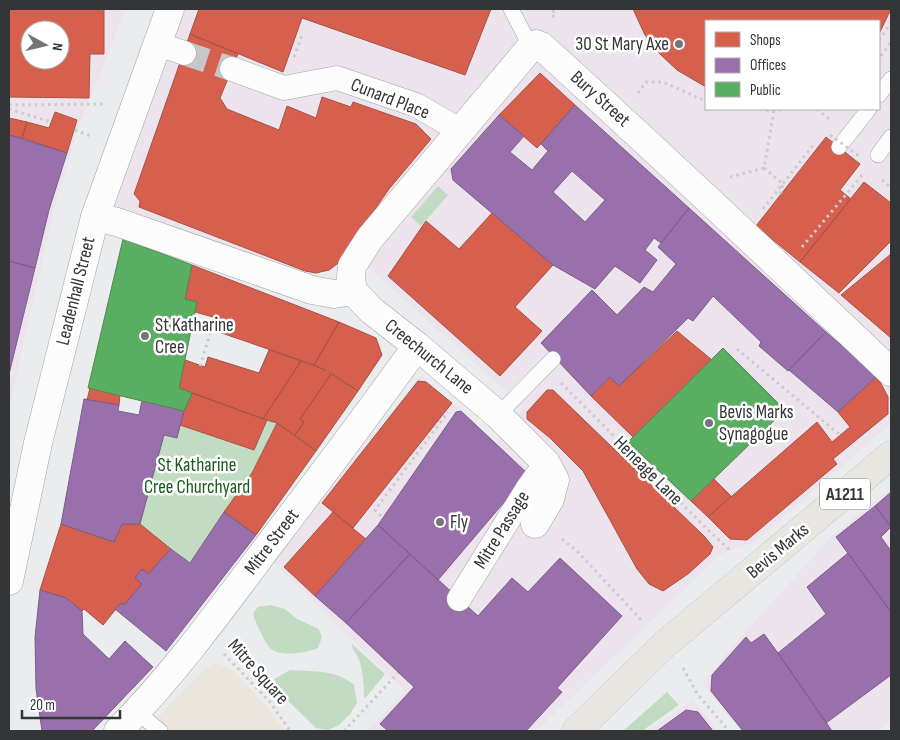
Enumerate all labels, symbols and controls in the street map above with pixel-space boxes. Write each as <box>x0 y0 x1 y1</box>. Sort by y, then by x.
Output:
north arrow <box>20 20 70 70</box>
legend <box>705 20 880 110</box>
text: Shops <box>750 31 781 50</box>
place label: 30 St Mary Axe <box>575 33 669 56</box>
marker: 30 St Mary Axe <box>673 38 685 50</box>
text: N <box>48 42 66 52</box>
text: Offices <box>750 56 786 75</box>
street label: Bury Street <box>565 66 635 132</box>
street label: Cunard Place <box>347 73 433 125</box>
text: Public <box>750 81 781 100</box>
street label: Leadenhall Street <box>51 234 101 348</box>
place label: St Katharine Cree <box>155 314 234 359</box>
street label: Creechurch Lane <box>380 314 478 400</box>
marker: St Katharine Cree <box>139 330 151 342</box>
place label: Bevis Marks Synagogue <box>719 401 794 446</box>
marker: Bevis Marks Synagogue <box>703 417 715 429</box>
street label: Heneage Lane <box>609 432 687 510</box>
park label: St Katharine Cree Churchyard <box>144 454 250 499</box>
road number: A1211 <box>820 478 870 509</box>
street label: Mitre Passage <box>469 487 535 573</box>
street label: Mitre Street <box>240 504 304 579</box>
place label: Fly <box>450 511 469 534</box>
marker: Fly <box>434 516 446 528</box>
street label: Bevis Marks <box>742 518 814 584</box>
street label: Mitre Square <box>223 634 293 710</box>
scale bar <box>22 688 120 720</box>
text: 20 m <box>30 696 55 715</box>

